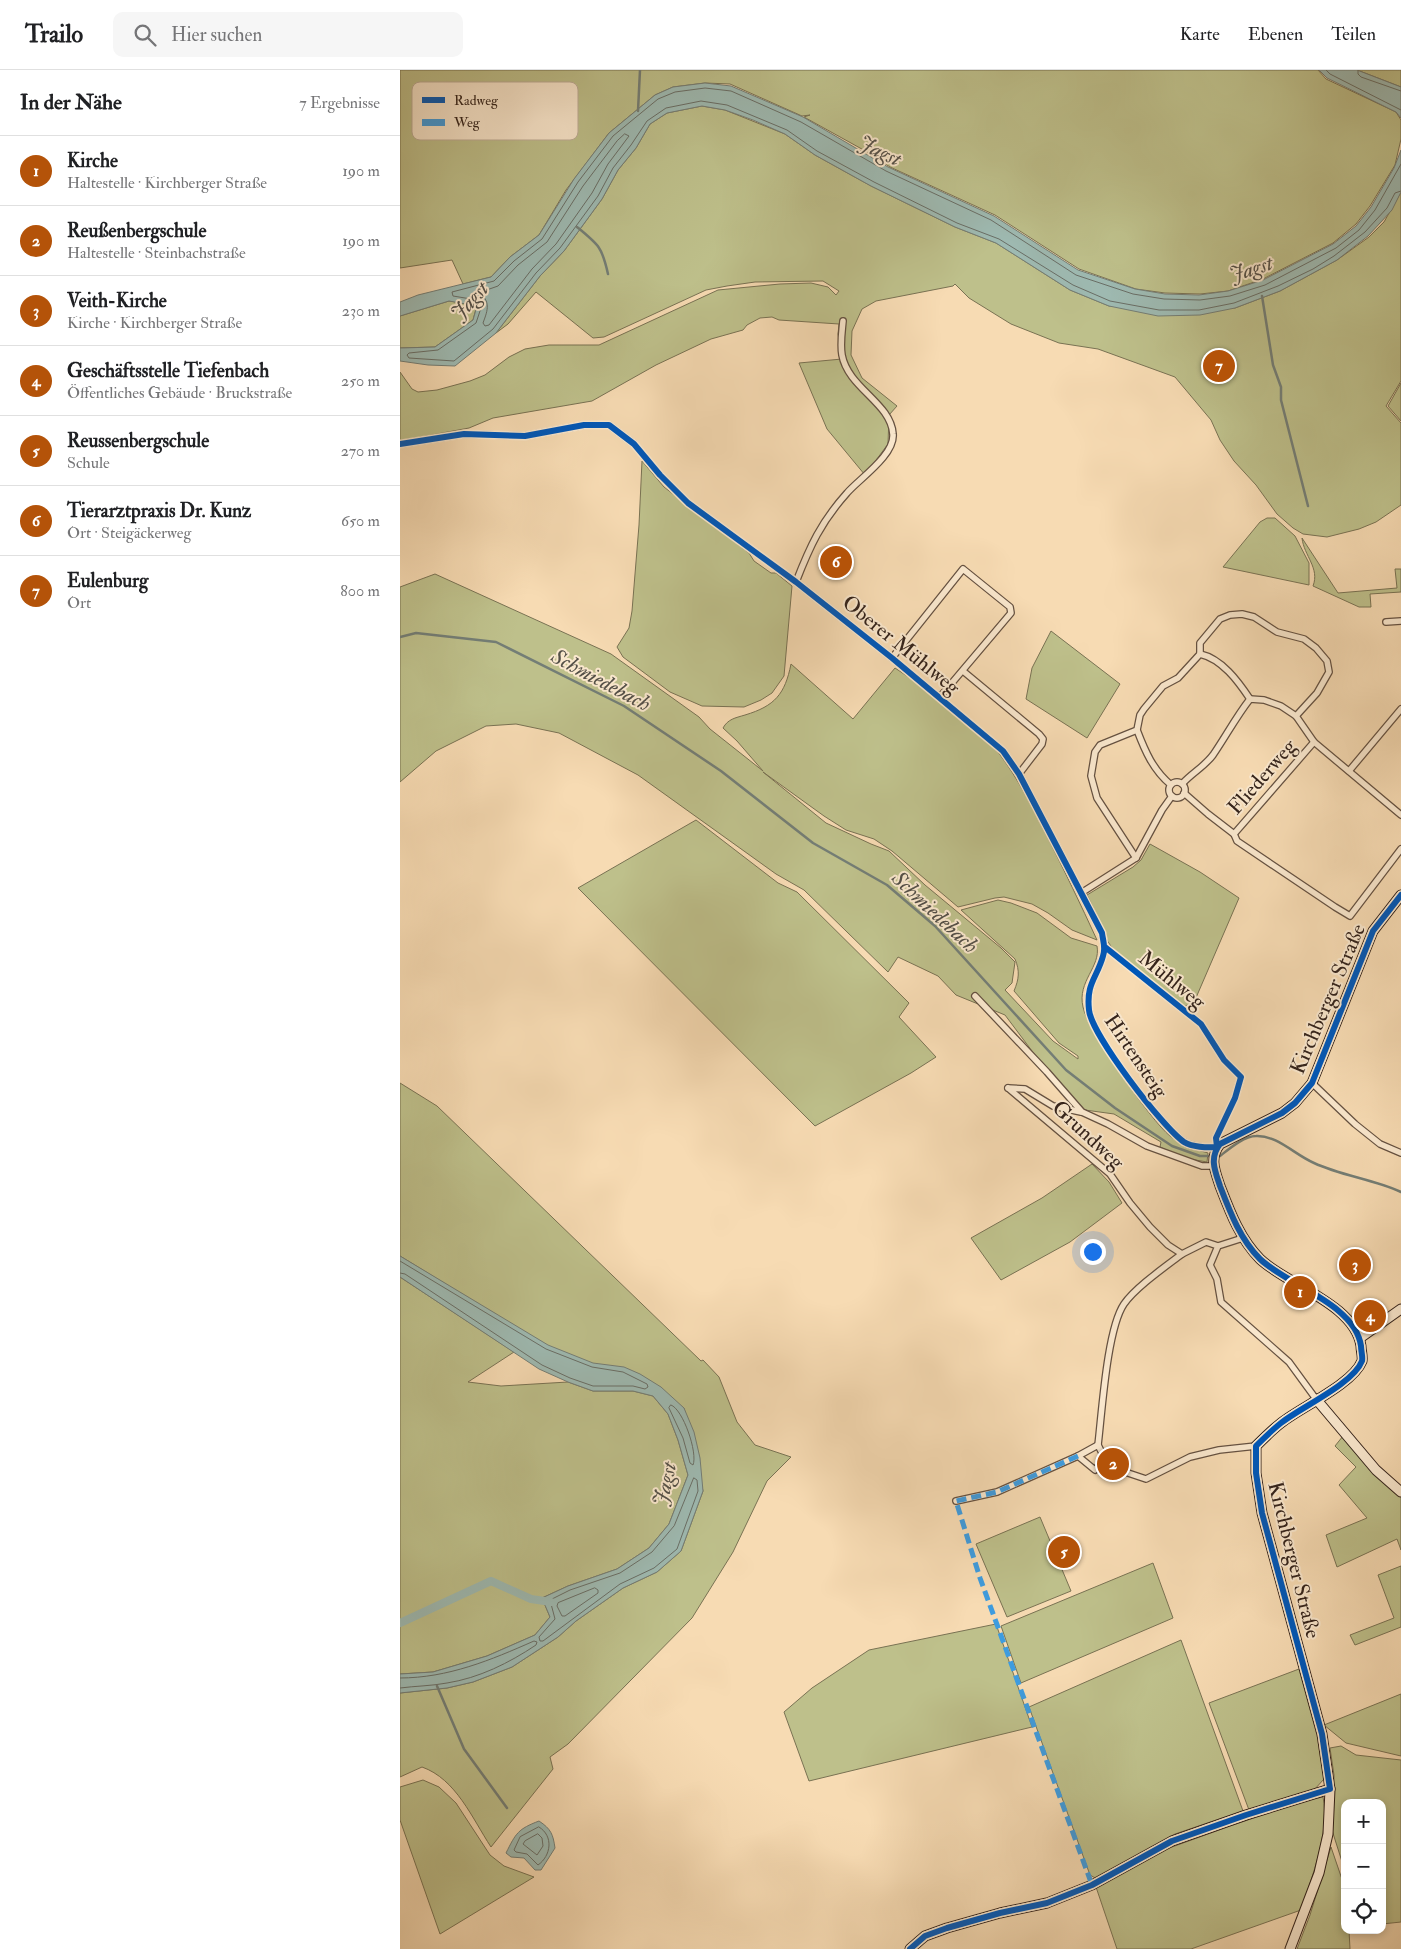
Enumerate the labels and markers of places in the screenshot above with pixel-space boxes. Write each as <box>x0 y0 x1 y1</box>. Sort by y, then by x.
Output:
pin: 7 <box>1203 347 1235 385</box>
pin: 6 <box>820 543 852 581</box>
pin: 3 <box>1339 1246 1371 1284</box>
pin: 1 <box>1284 1273 1316 1311</box>
pin: 4 <box>1354 1297 1386 1335</box>
pin: 2 <box>1097 1445 1129 1483</box>
pin: 5 <box>1048 1533 1080 1571</box>

